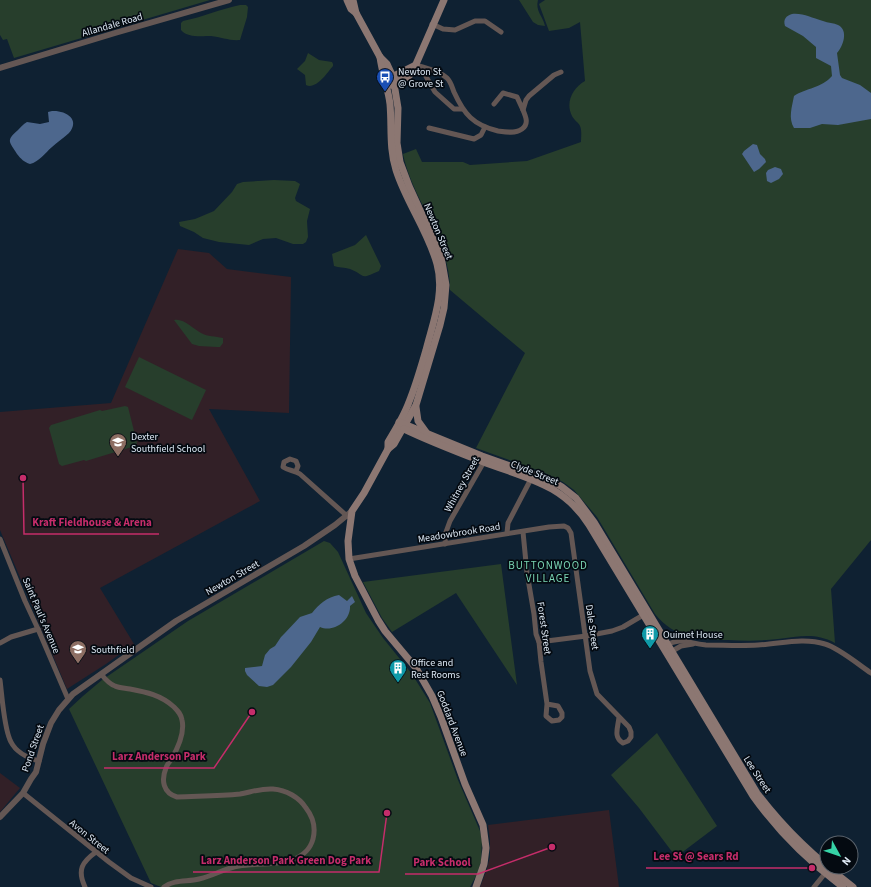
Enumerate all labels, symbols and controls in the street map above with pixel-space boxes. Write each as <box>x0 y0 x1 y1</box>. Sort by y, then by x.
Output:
street label: Allandale Road <box>80 10 144 40</box>
place label: Newton St @ Grove St <box>398 65 444 91</box>
bus stop icon: Newton St @ Grove St <box>375 67 395 92</box>
street label: Newton Street <box>420 201 456 262</box>
place label: Dexter Southfield School <box>131 430 206 456</box>
school or university icon: Dexter Southfield School <box>108 432 128 457</box>
street label: Whitney Street <box>441 454 483 515</box>
street label: Clyde Street <box>509 457 561 489</box>
callout: Kraft Fieldhouse & Arena <box>24 511 159 534</box>
text: Kraft Fieldhouse & Arena <box>32 515 152 530</box>
street label: Meadowbrook Road <box>417 520 501 546</box>
street label: Newton Street <box>203 557 262 599</box>
district label: BUTTONWOOD VILLAGE <box>508 558 588 586</box>
street label: Saint Paul's Avenue <box>19 575 63 656</box>
street label: Forest Street <box>533 601 555 656</box>
street label: Dale Street <box>582 604 602 651</box>
building icon: Ouimet House <box>640 624 660 649</box>
place label: Ouimet House <box>663 628 723 642</box>
school or university icon: Southfield <box>68 639 88 664</box>
place label: Southfield <box>91 643 134 657</box>
place label: Office and Rest Rooms <box>411 656 460 682</box>
building icon: Office and Rest Rooms <box>388 658 408 683</box>
street label: Goddard Avenue <box>433 688 471 758</box>
street label: Pond Street <box>18 722 48 774</box>
callout: Larz Anderson Park <box>104 745 214 768</box>
text: Larz Anderson Park <box>112 749 206 764</box>
street label: Lee Street <box>740 753 775 796</box>
street label: Avon Street <box>66 816 113 858</box>
north arrow <box>819 835 859 875</box>
callout: Lee St @ Sears Rd <box>646 845 747 868</box>
callout: Larz Anderson Park Green Dog Park <box>193 849 379 872</box>
text: Lee St @ Sears Rd <box>653 849 739 864</box>
callout: Park School <box>405 851 478 874</box>
text: Larz Anderson Park Green Dog Park <box>201 853 371 868</box>
text: N <box>838 853 854 869</box>
text: Park School <box>413 855 472 870</box>

